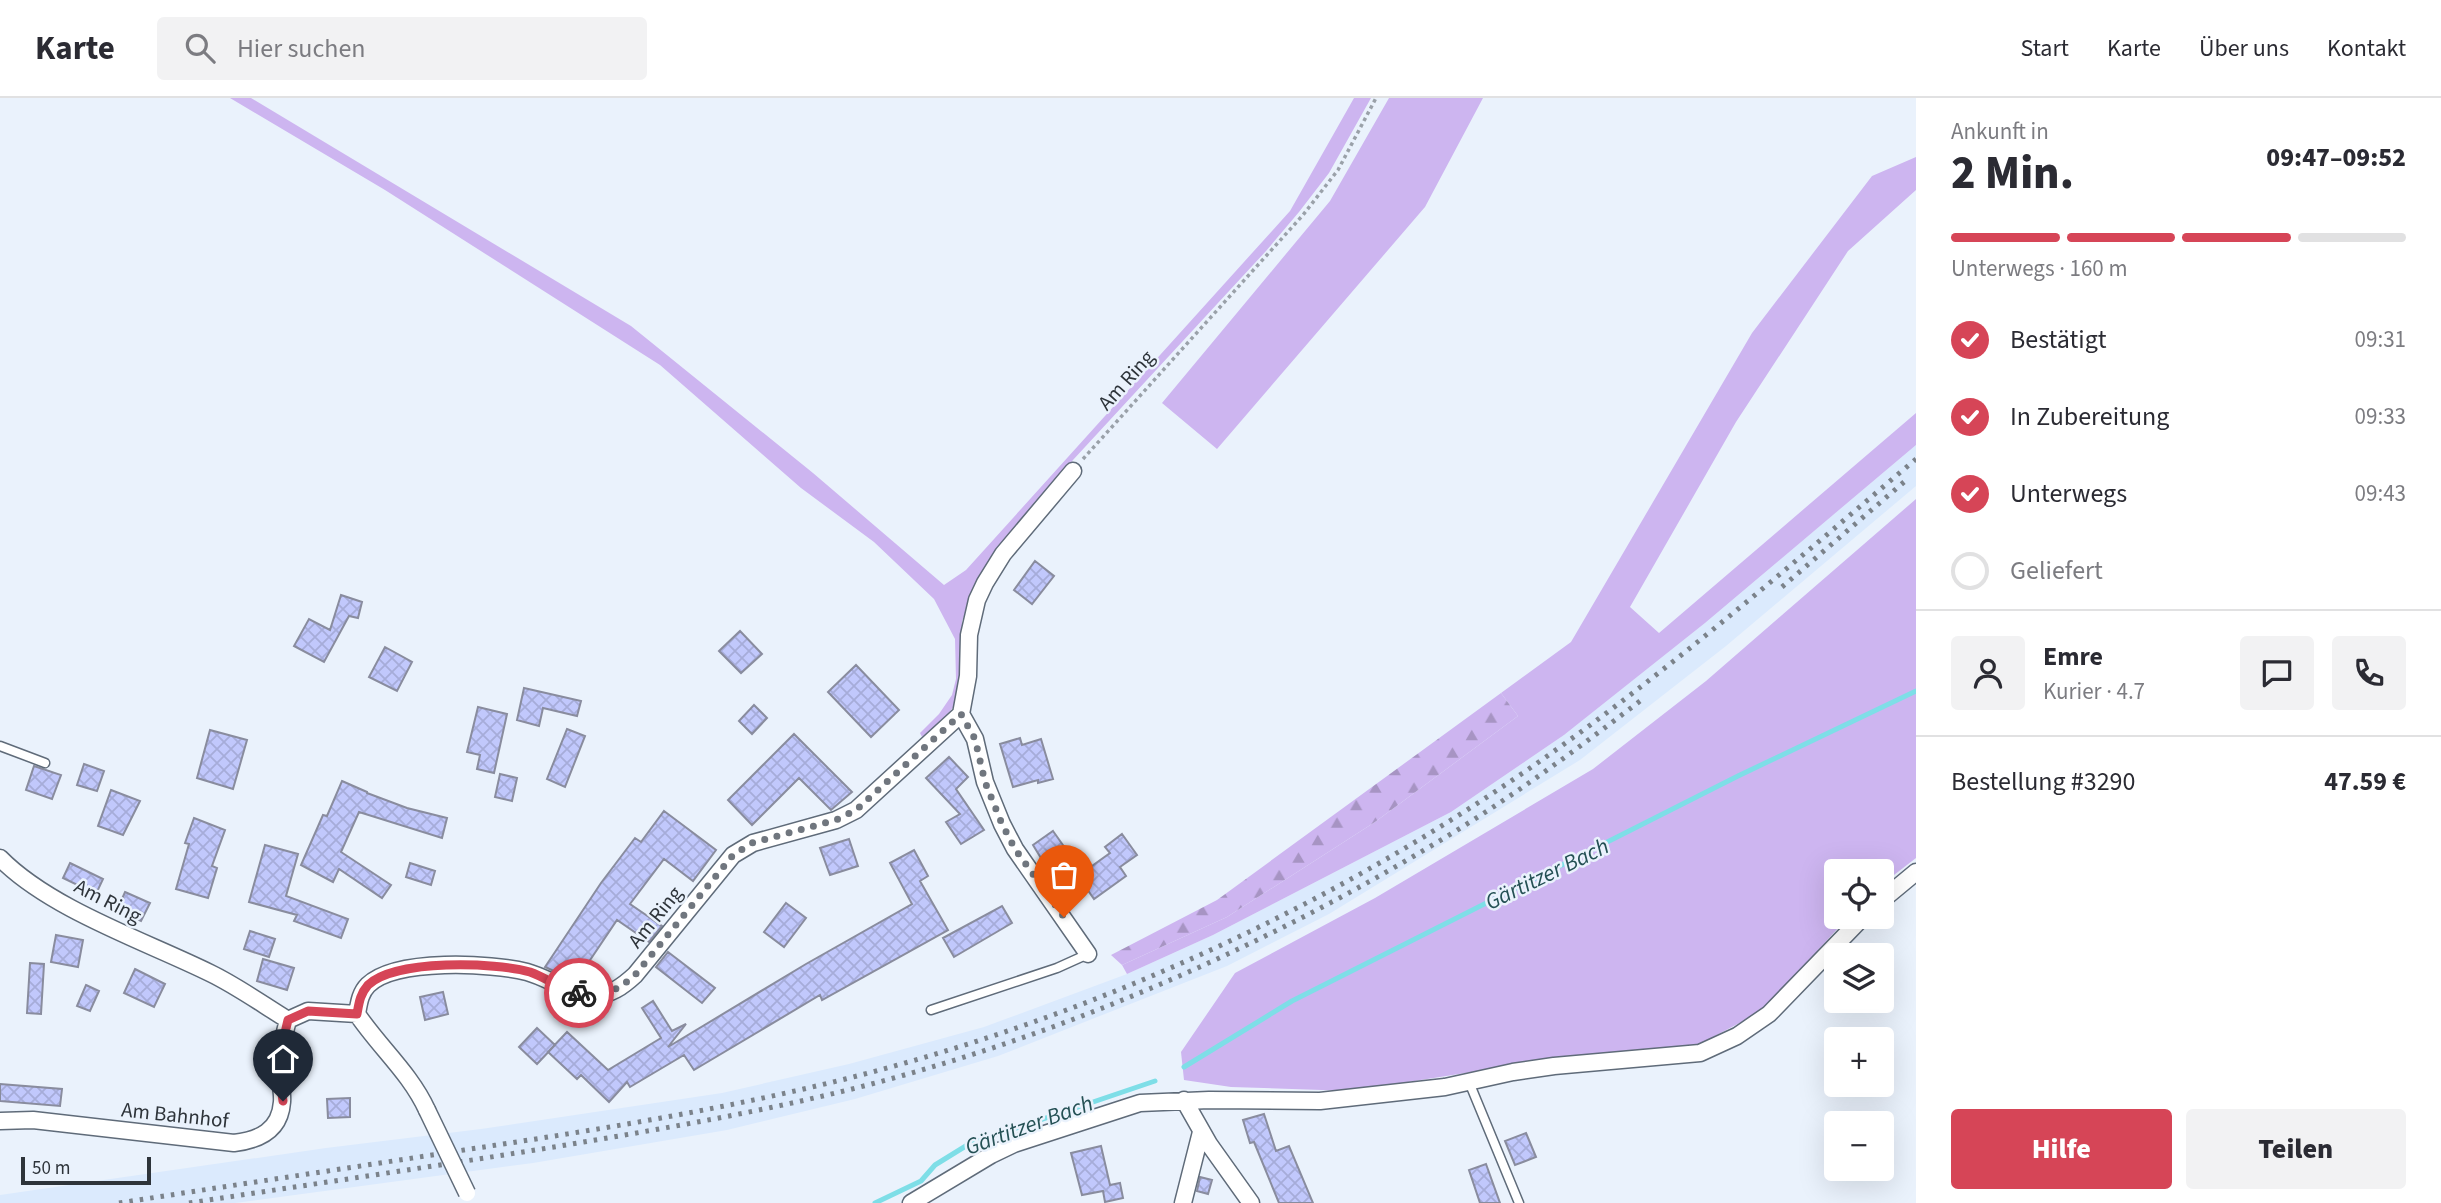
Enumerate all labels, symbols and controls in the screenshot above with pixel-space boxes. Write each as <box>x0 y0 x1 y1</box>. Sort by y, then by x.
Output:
search box <box>157 17 647 80</box>
text: Karte <box>35 25 115 72</box>
icon: search <box>181 29 219 67</box>
text: Hier suchen <box>237 30 366 67</box>
text: Start <box>2021 31 2069 66</box>
text: Karte <box>2107 31 2161 66</box>
text: Über uns <box>2199 31 2289 66</box>
text: Kontakt <box>2327 31 2406 66</box>
text: Ankunft in <box>1951 115 2049 148</box>
text: 09:47–09:52 <box>2266 139 2406 176</box>
text: 2 Min. <box>1951 141 2074 206</box>
text: Unterwegs · 160 m <box>1951 252 2127 285</box>
icon: check <box>1951 321 1989 359</box>
text: Bestätigt <box>2010 321 2107 358</box>
text: 09:31 <box>2355 323 2406 356</box>
street label: Am Ring <box>1091 343 1162 417</box>
icon: check <box>1951 398 1989 436</box>
text: In Zubereitung <box>2010 398 2169 435</box>
text: 09:33 <box>2355 400 2406 433</box>
icon: check <box>1951 475 1989 513</box>
text: Unterwegs <box>2010 475 2127 512</box>
text: 09:43 <box>2355 477 2406 510</box>
text: Geliefert <box>2010 552 2103 589</box>
button: person <box>1951 636 2025 710</box>
button: chat <box>2240 636 2314 710</box>
button: phone <box>2332 636 2406 710</box>
text: Emre <box>2043 638 2103 675</box>
text: Kurier · 4.7 <box>2043 675 2145 708</box>
text: Bestellung #3290 <box>1951 763 2135 800</box>
text: 47.59 € <box>2324 763 2406 800</box>
water label: Gärtitzer Bach <box>1479 830 1615 918</box>
pin <box>1034 845 1094 917</box>
icon: bag <box>1045 856 1083 894</box>
map controls <box>1824 859 1894 1181</box>
button: locate <box>1824 859 1894 929</box>
street label: Am Ring <box>69 871 147 931</box>
street label: Am Ring <box>621 879 690 954</box>
button: layers <box>1824 943 1894 1013</box>
courier <box>544 958 614 1028</box>
icon: bike <box>560 974 598 1012</box>
button: + <box>1824 1027 1894 1097</box>
pin <box>253 1029 313 1101</box>
icon: home <box>264 1040 302 1078</box>
water label: Gärtitzer Bach <box>960 1087 1098 1163</box>
street label: Am Bahnhof <box>120 1094 231 1136</box>
button: Hilfe <box>1951 1109 2172 1189</box>
button: Teilen <box>2186 1109 2406 1189</box>
button: − <box>1824 1111 1894 1181</box>
scale bar <box>21 1154 150 1186</box>
text: 50 m <box>32 1155 70 1182</box>

